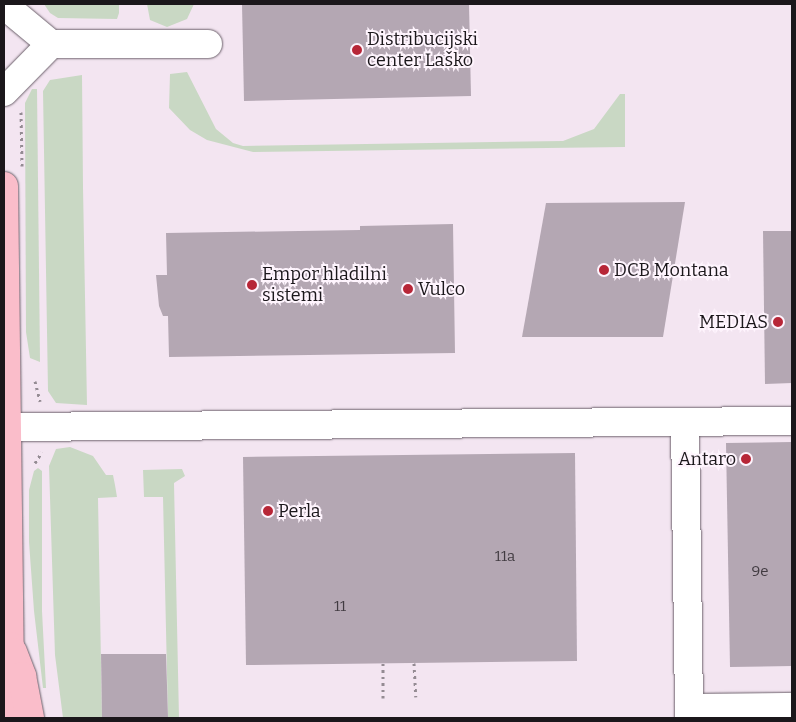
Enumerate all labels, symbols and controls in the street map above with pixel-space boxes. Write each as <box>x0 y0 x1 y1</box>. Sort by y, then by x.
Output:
place label: Distribucijski center Laško <box>367 29 478 72</box>
marker: Distribucijski center Laško <box>351 44 363 56</box>
place label: DCB Montana <box>614 259 729 281</box>
place label: Empor hladilni sistemi <box>262 264 387 306</box>
marker: DCB Montana <box>598 264 610 276</box>
place label: Vulco <box>418 278 465 300</box>
marker: Empor hladilni sistemi <box>246 279 258 291</box>
marker: Vulco <box>402 283 414 295</box>
place label: MEDIAS <box>699 311 768 333</box>
marker: MEDIAS <box>772 316 784 328</box>
place label: Antaro <box>678 448 736 470</box>
marker: Antaro <box>740 453 752 465</box>
place label: Perla <box>278 500 321 522</box>
marker: Perla <box>262 505 274 517</box>
house number: 11a <box>495 548 515 566</box>
house number: 9e <box>752 563 768 581</box>
house number: 11 <box>334 598 346 616</box>

